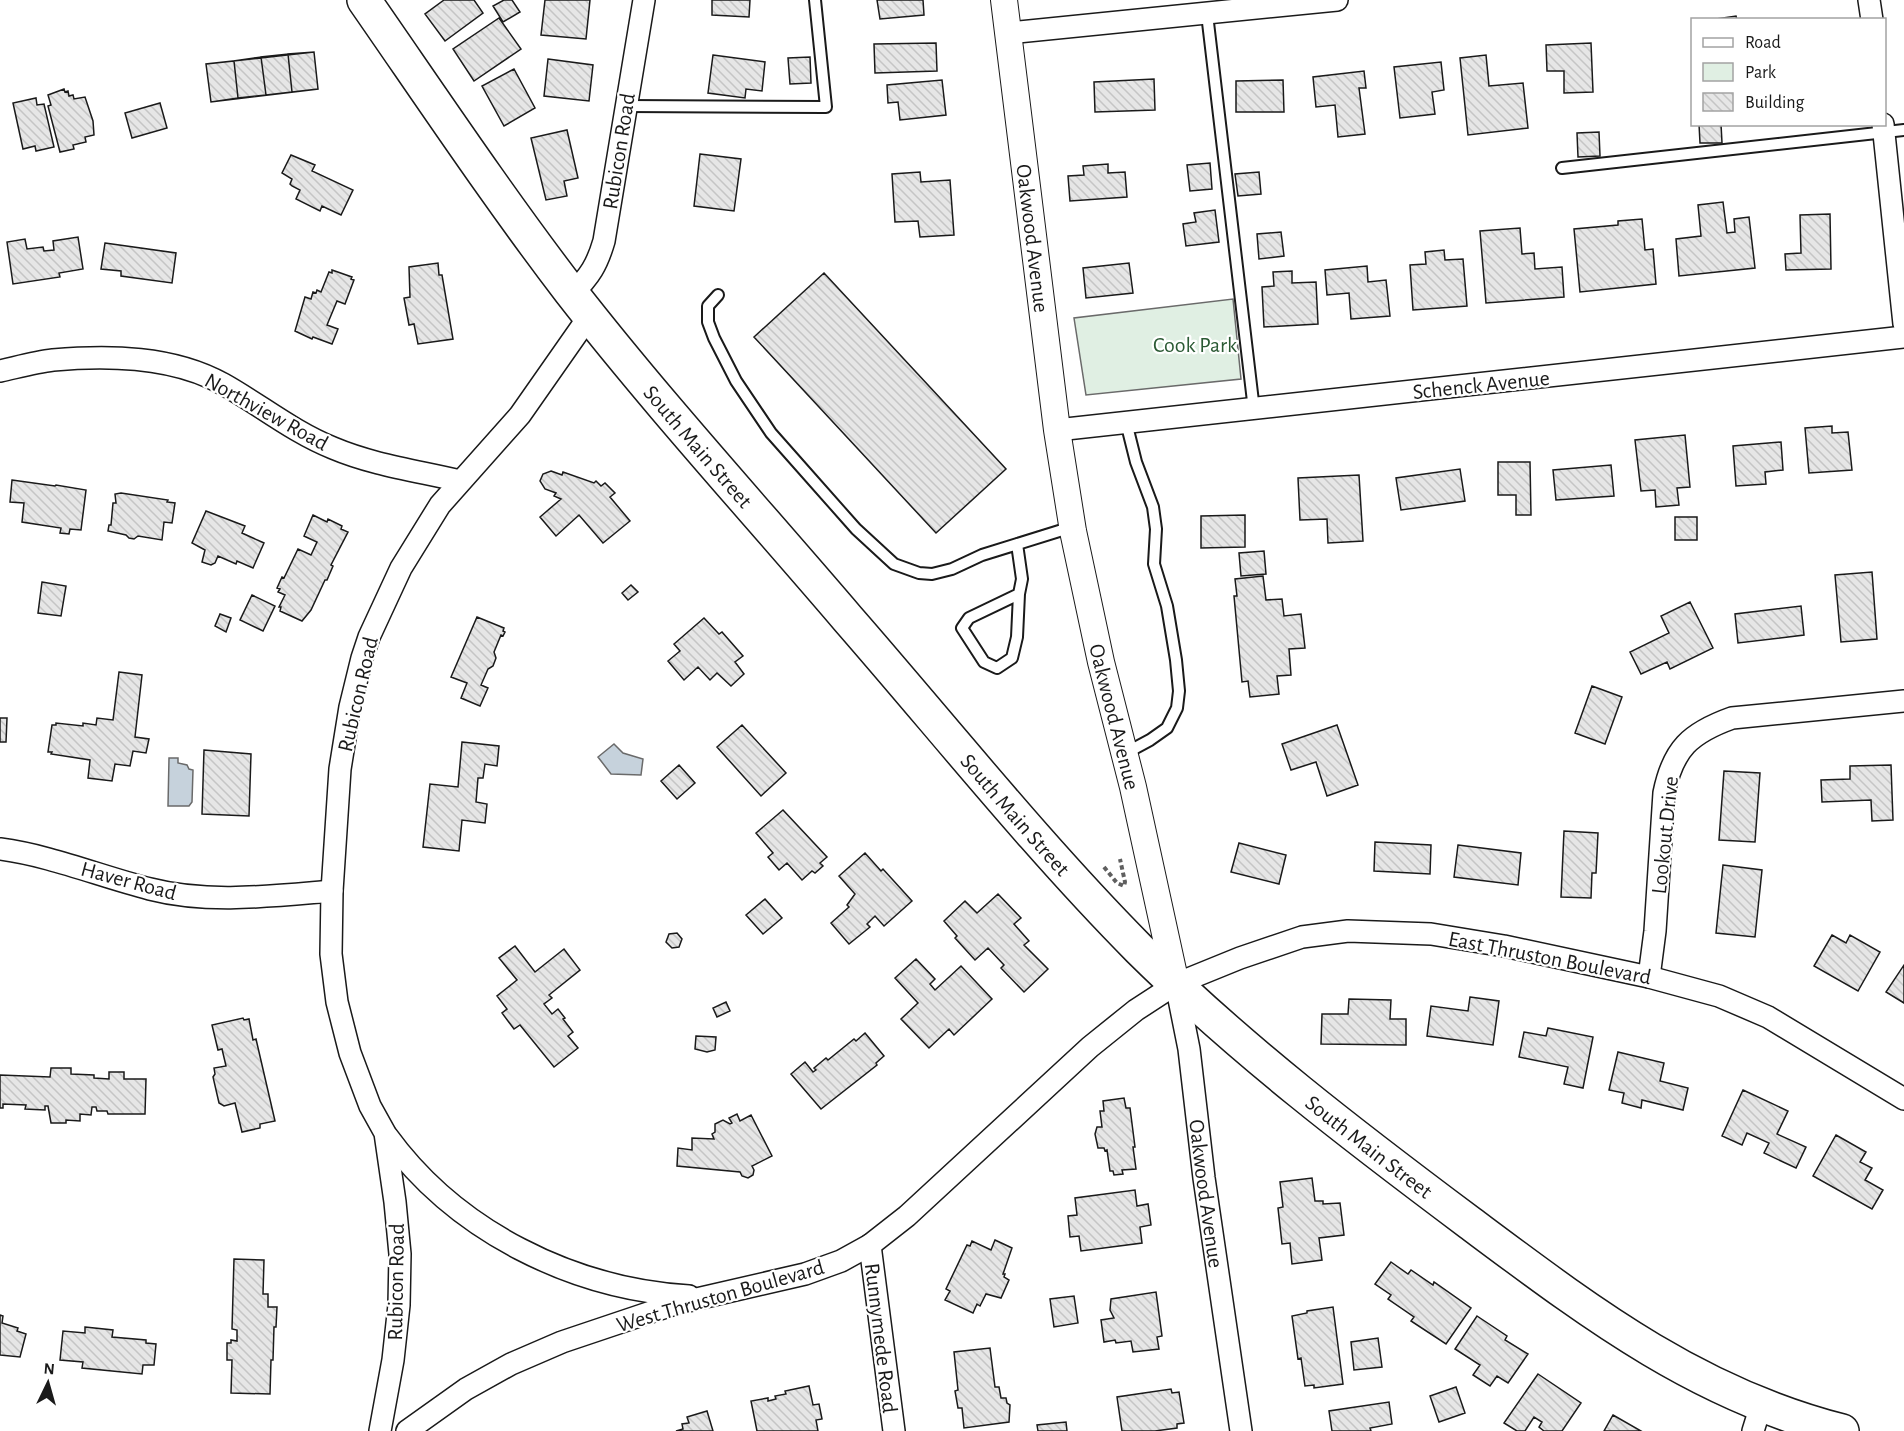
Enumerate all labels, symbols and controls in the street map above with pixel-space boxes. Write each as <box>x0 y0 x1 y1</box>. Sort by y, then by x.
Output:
legend <box>1691 18 1886 126</box>
text: Road <box>1745 34 1781 52</box>
text: Park <box>1745 64 1777 82</box>
street label: Rubicon Road <box>599 91 639 211</box>
text: Building <box>1745 94 1805 112</box>
street label: Oakwood Avenue <box>1012 163 1052 314</box>
park label: Cook Park <box>1153 334 1237 356</box>
street label: Schenck Avenue <box>1412 367 1551 403</box>
street label: Northview Road <box>201 369 332 455</box>
street label: South Main Street <box>639 381 756 512</box>
street label: Rubicon Road <box>334 635 382 754</box>
street label: Oakwood Avenue <box>1085 642 1143 792</box>
street label: South Main Street <box>956 750 1074 880</box>
street label: Lookout Drive <box>1648 775 1682 895</box>
street label: Haver Road <box>79 858 179 904</box>
street label: East Thruston Boulevard <box>1446 928 1653 988</box>
street label: South Main Street <box>1301 1091 1436 1203</box>
street label: Oakwood Avenue <box>1185 1118 1227 1269</box>
street label: Rubicon Road <box>384 1223 408 1341</box>
street label: West Thruston Boulevard <box>614 1256 827 1336</box>
street label: Runnymede Road <box>861 1262 901 1414</box>
north arrow <box>18 1353 78 1413</box>
text: N <box>43 1361 55 1378</box>

